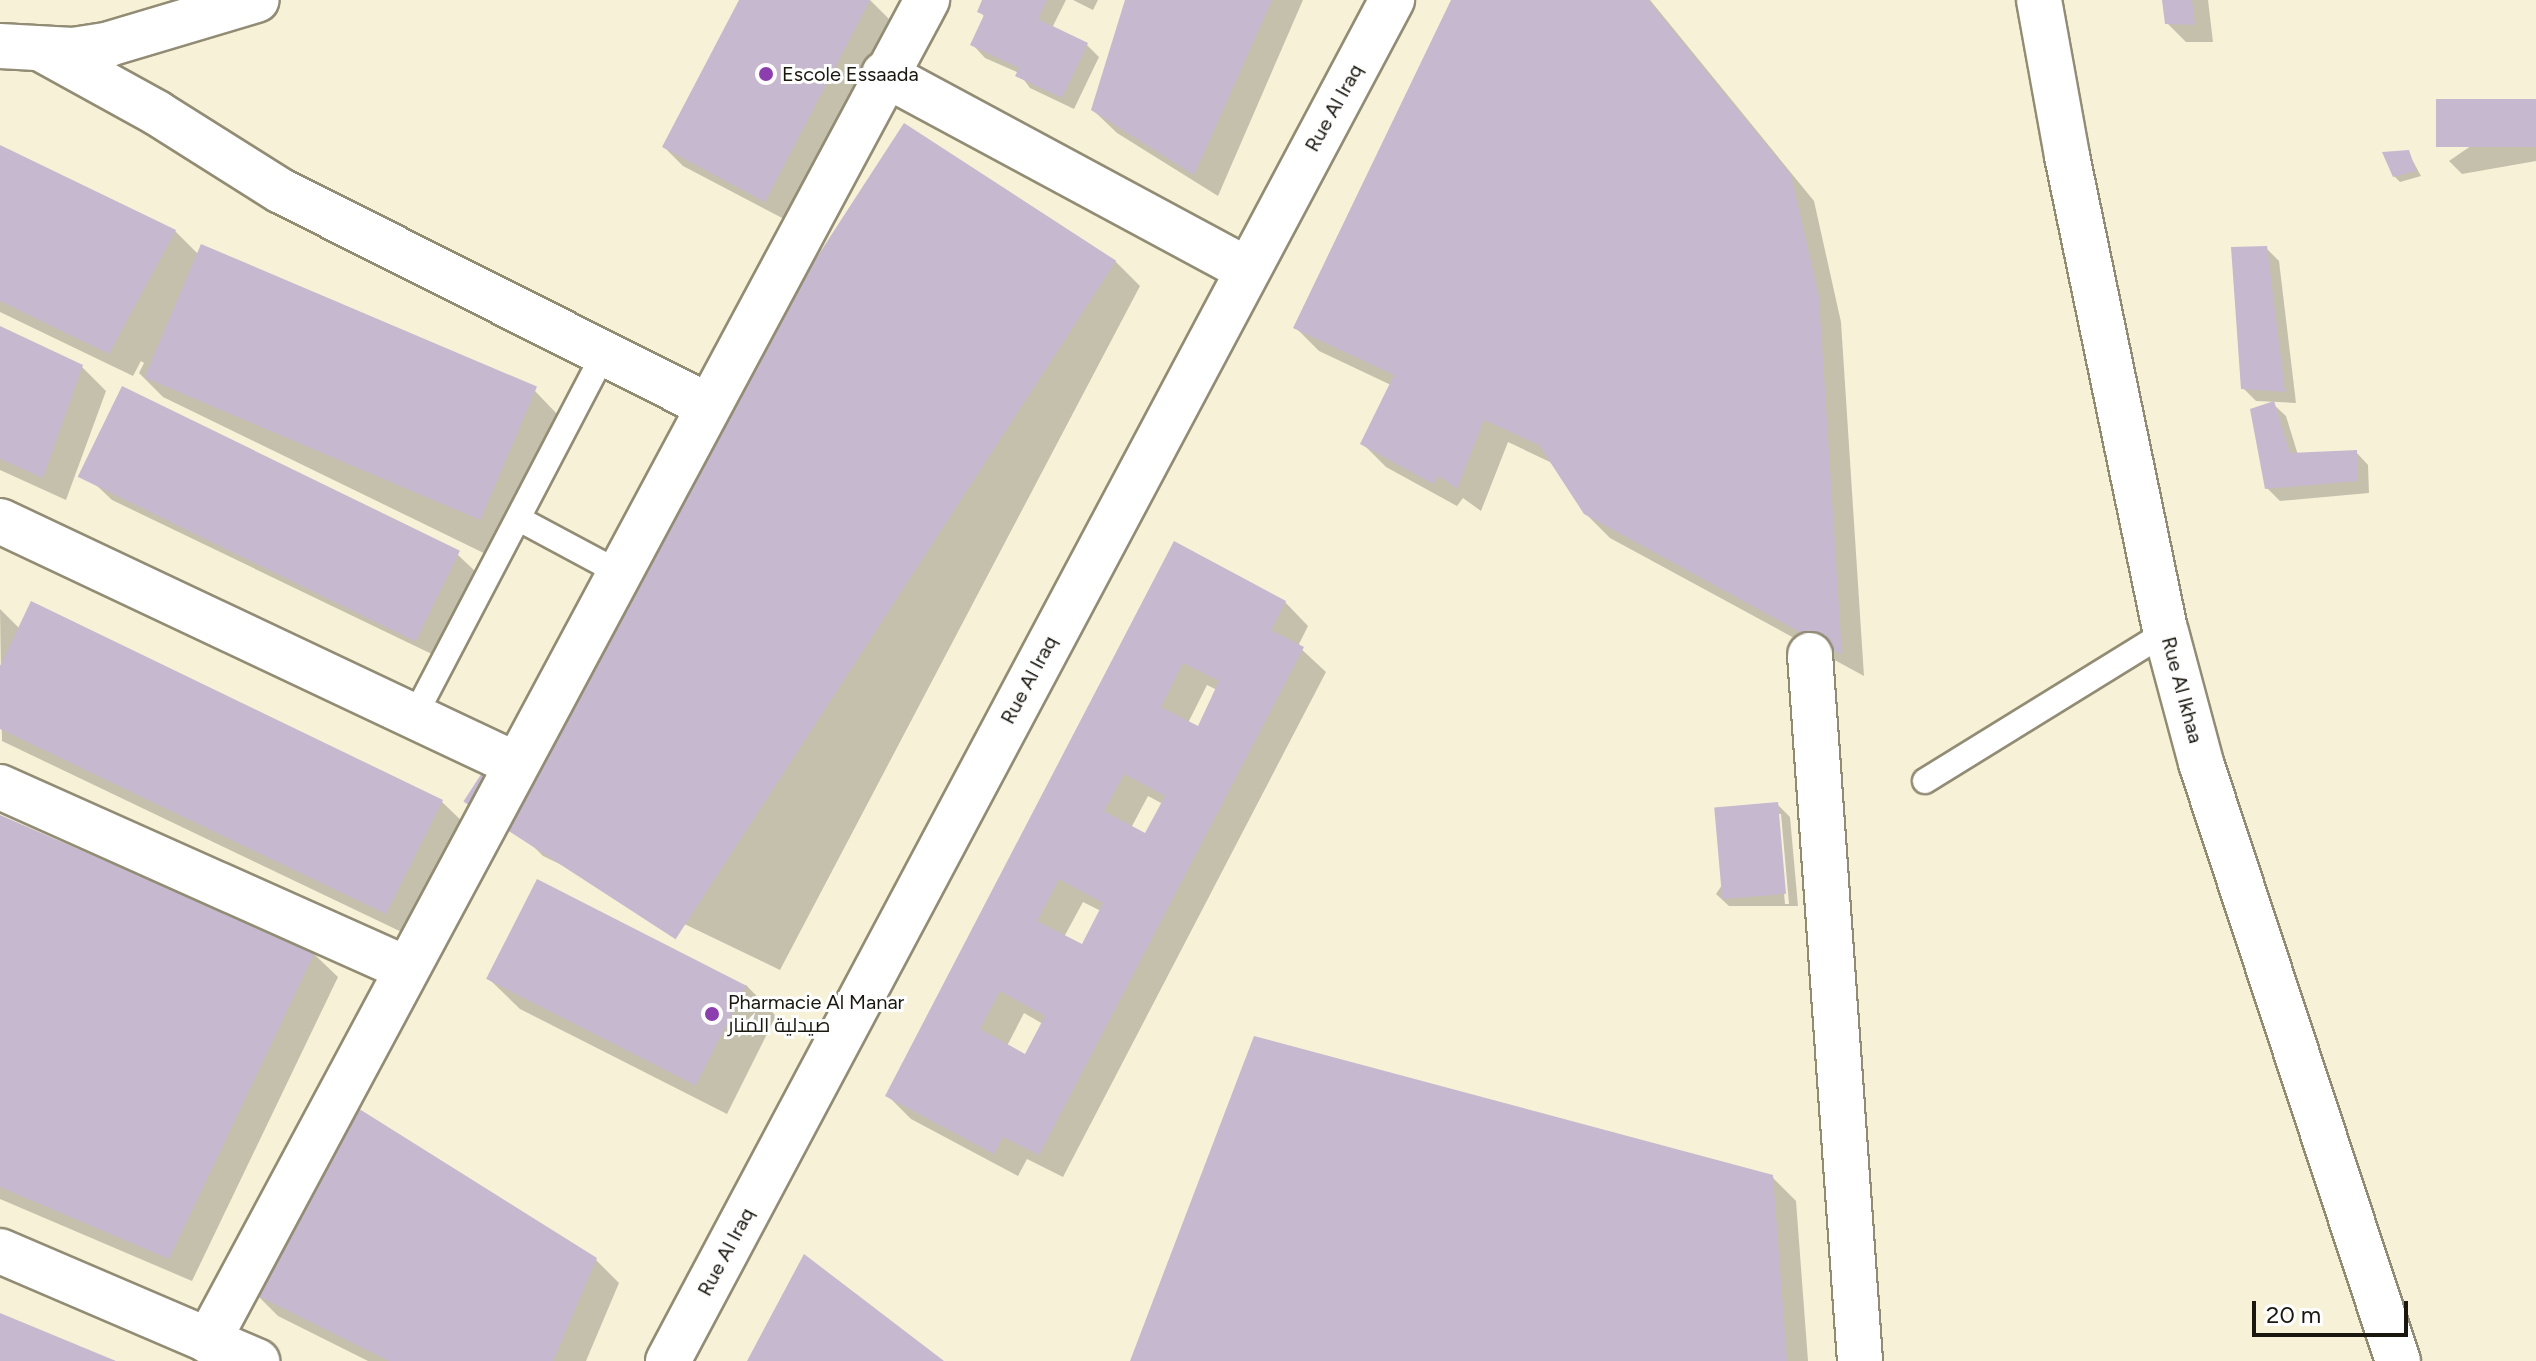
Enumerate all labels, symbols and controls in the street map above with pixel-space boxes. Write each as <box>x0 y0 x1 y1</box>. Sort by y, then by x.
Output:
street label: Rue Al Iraq <box>1300 60 1368 156</box>
place label: Escole Essaada <box>782 62 919 86</box>
marker: Escole Essaada <box>757 65 775 83</box>
street label: Rue Al Iraq <box>996 632 1062 728</box>
street label: Rue Al Ikhaa <box>2156 634 2208 746</box>
place label: Pharmacie Al Manar صيدلية المنار <box>728 990 904 1037</box>
marker: Pharmacie Al Manar صيدلية المنار <box>703 1005 721 1023</box>
street label: Rue Al Iraq <box>693 1204 759 1300</box>
scale bar <box>2256 1285 2412 1335</box>
text: 20 m <box>2266 1300 2321 1329</box>

